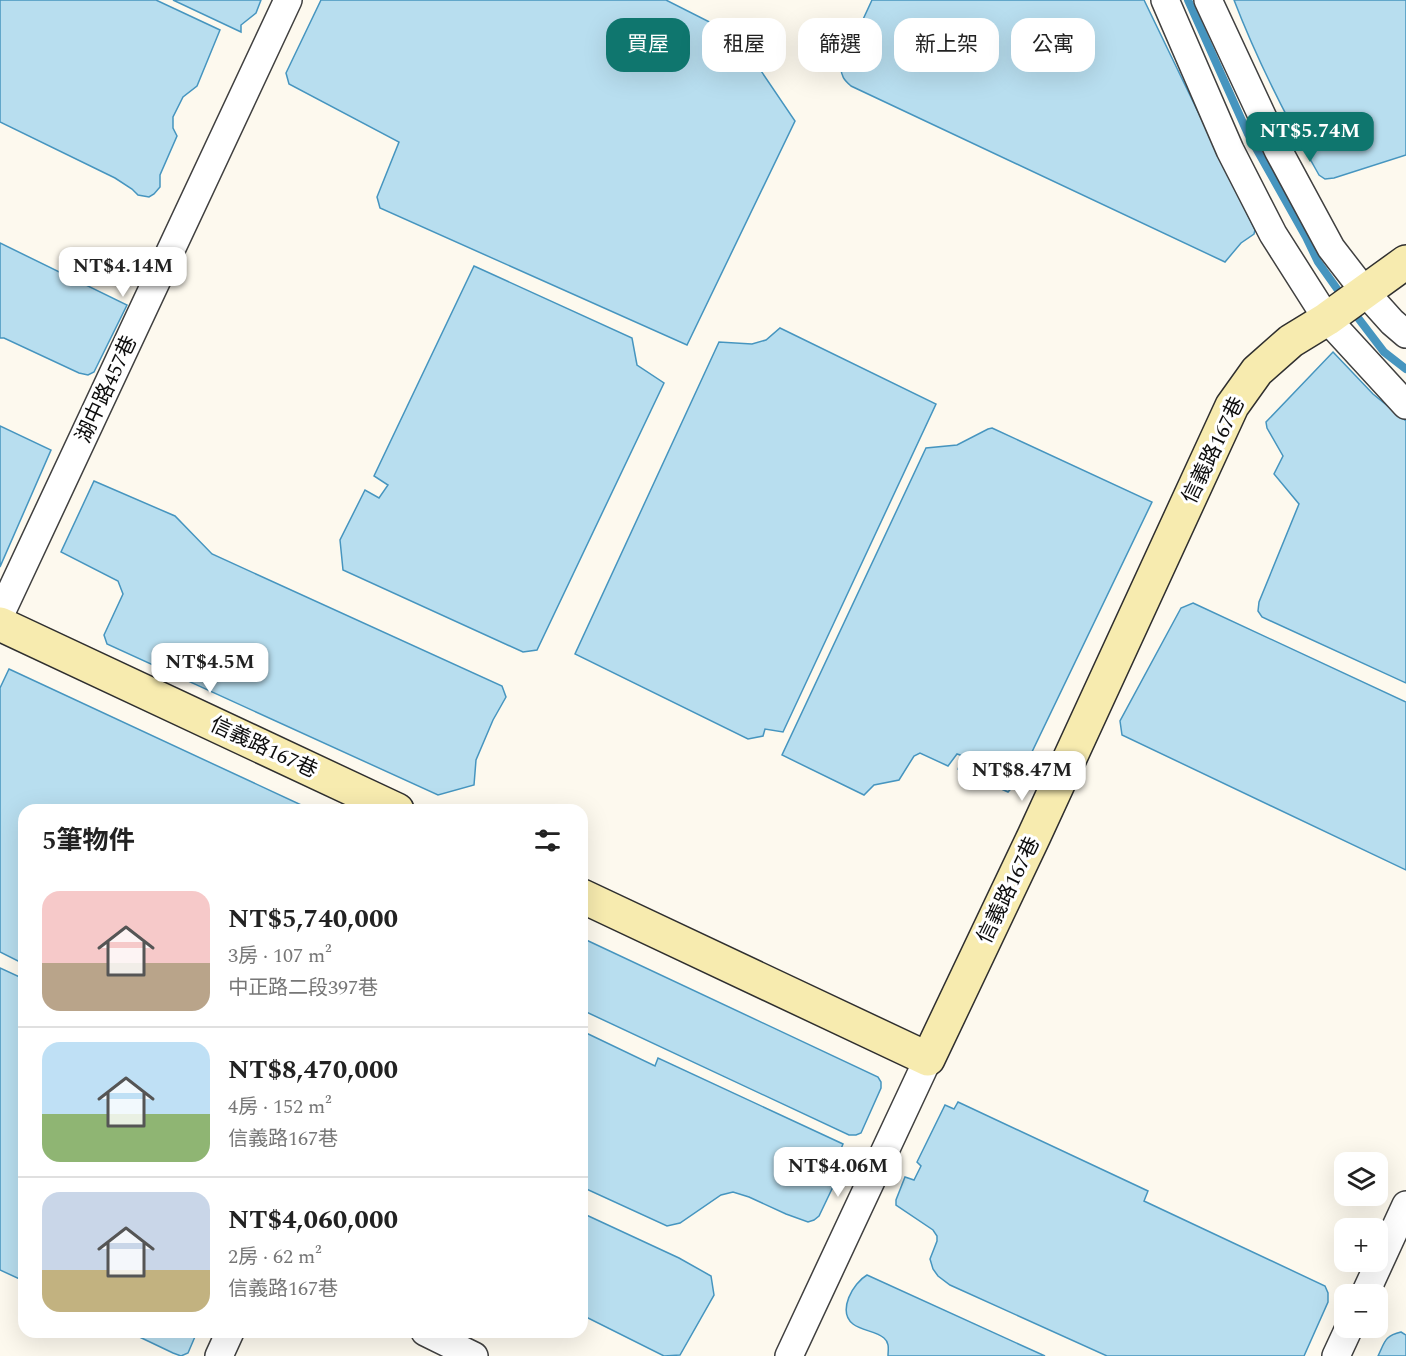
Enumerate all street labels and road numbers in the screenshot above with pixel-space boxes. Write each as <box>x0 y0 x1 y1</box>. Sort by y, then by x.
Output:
street label: 湖中路457巷 <box>68 330 146 449</box>
street label: 信義路167巷 <box>1174 392 1254 509</box>
street label: 信義路167巷 <box>204 709 323 787</box>
street label: 信義路167巷 <box>969 832 1049 949</box>

